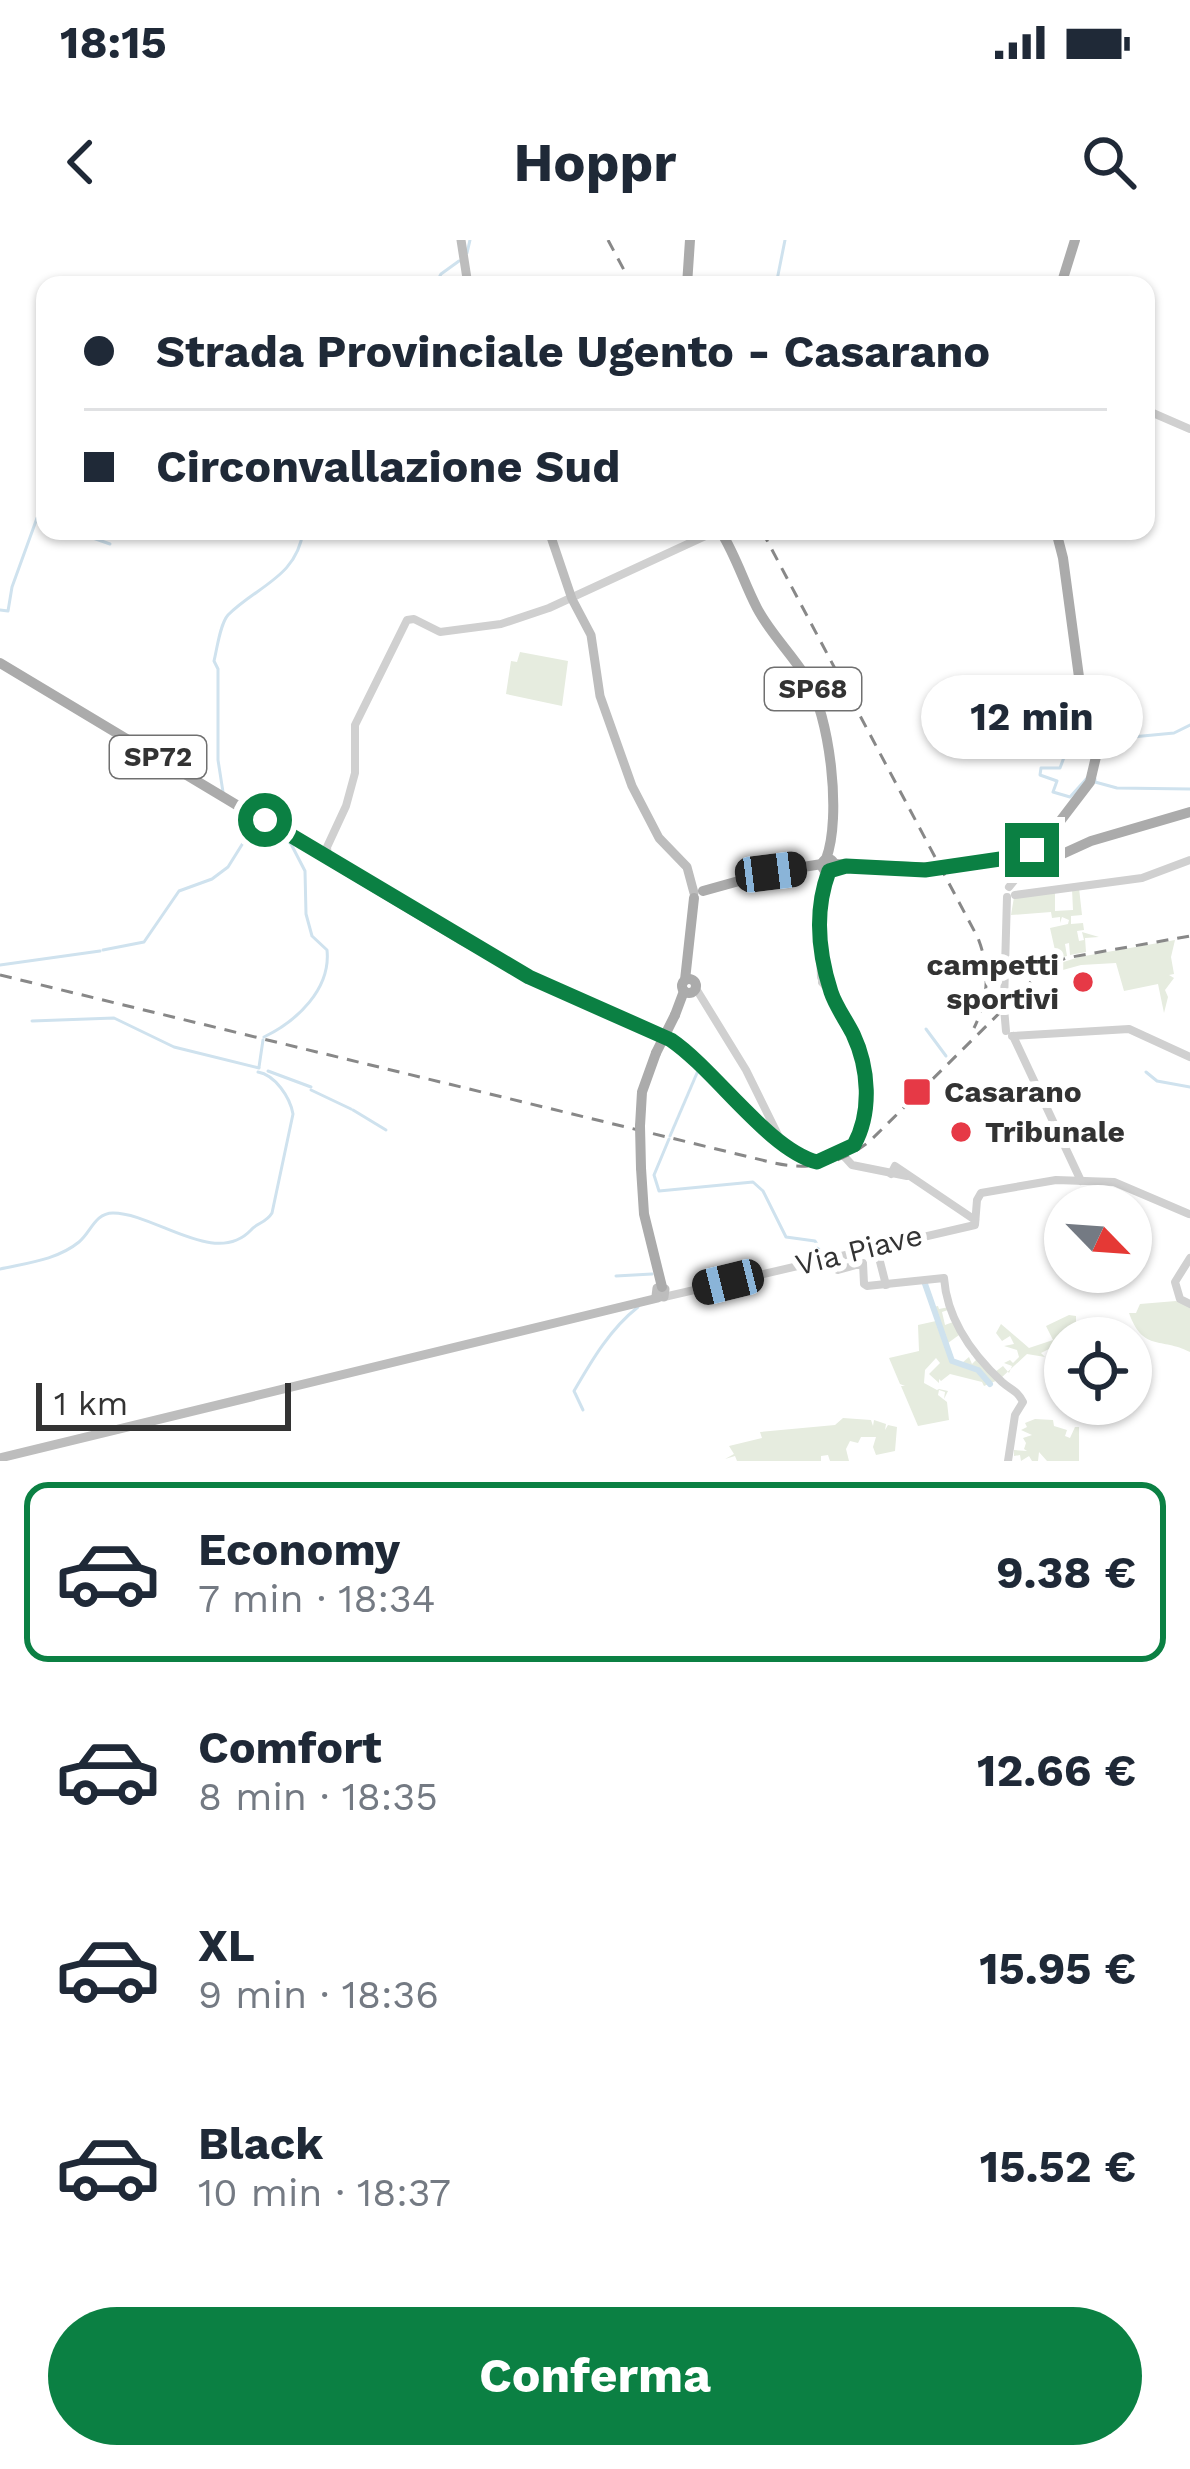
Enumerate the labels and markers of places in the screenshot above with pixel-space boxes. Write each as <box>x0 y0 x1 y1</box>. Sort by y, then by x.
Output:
place label: campetti sportivi <box>927 947 1059 1016</box>
marker: campetti sportivi <box>1070 969 1096 995</box>
place label: Casarano <box>944 1074 1082 1109</box>
marker: Casarano <box>901 1076 933 1108</box>
place label: Tribunale <box>985 1114 1125 1149</box>
marker: Tribunale <box>948 1119 974 1145</box>

